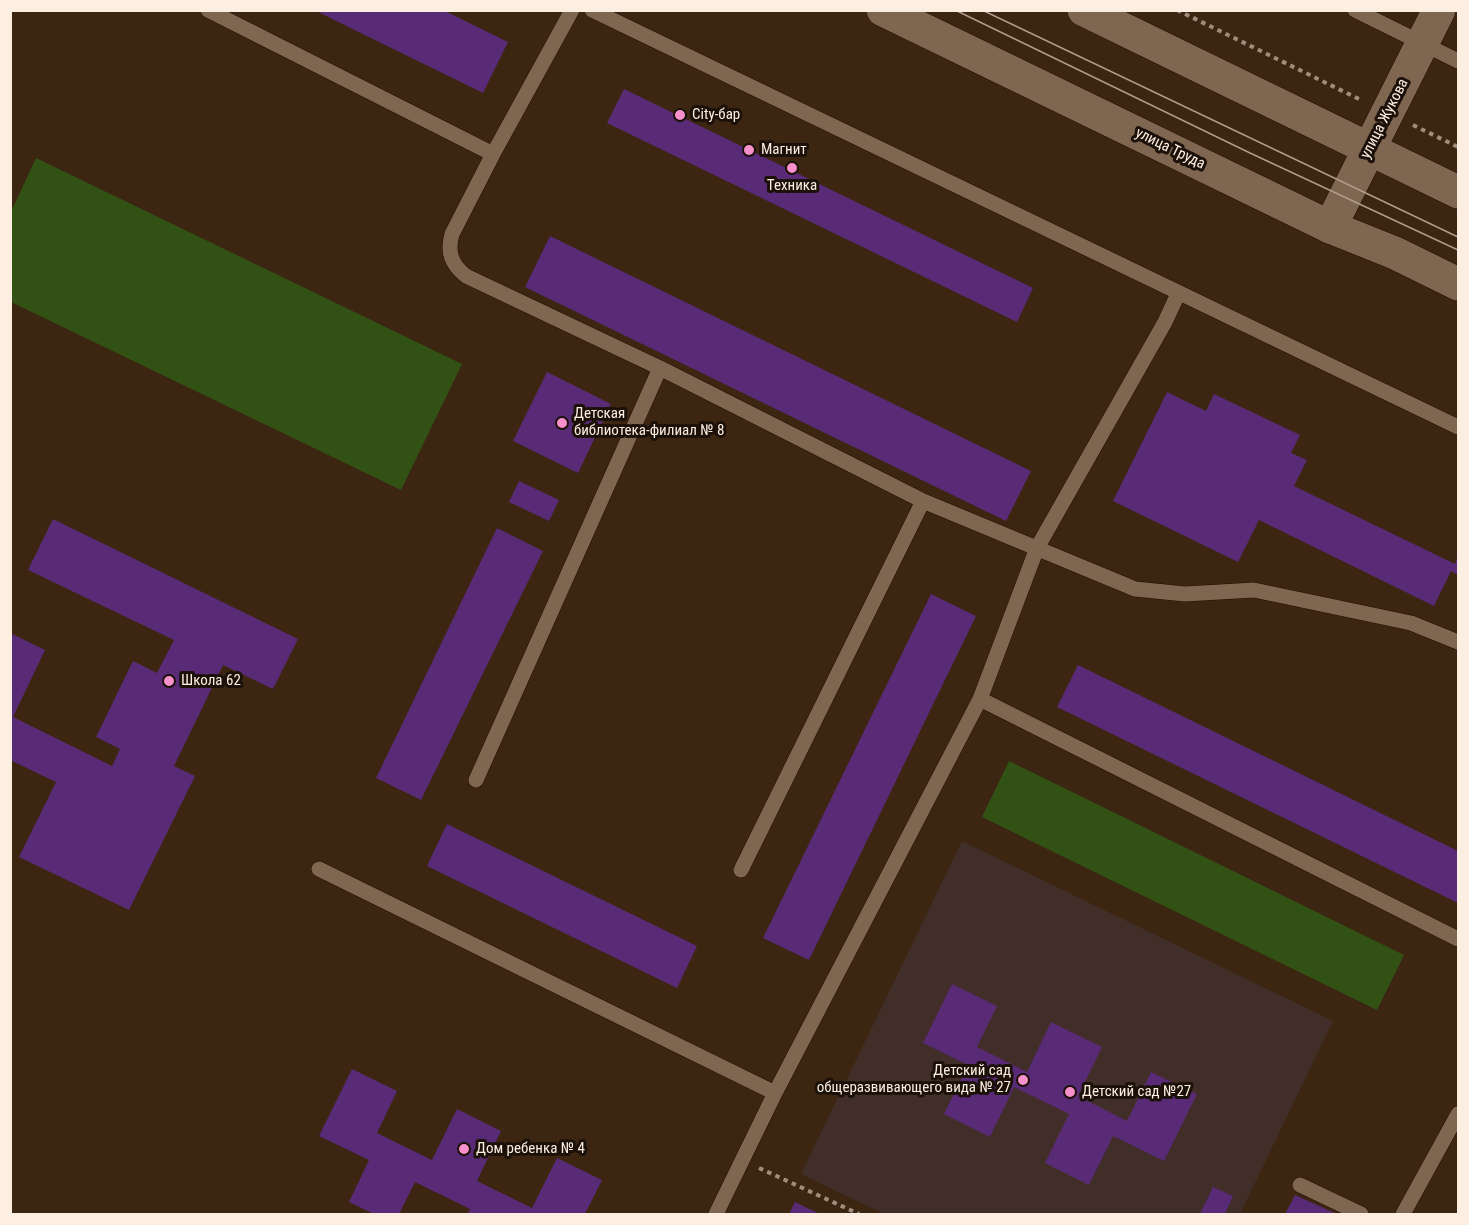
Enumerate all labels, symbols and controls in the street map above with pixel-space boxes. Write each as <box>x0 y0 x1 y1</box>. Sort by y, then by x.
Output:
street label: улица Жукова <box>1357 76 1413 162</box>
place label: City-бар <box>692 106 740 124</box>
marker: City-бар <box>673 108 687 122</box>
street label: улица Труда <box>1132 124 1208 174</box>
place label: Магнит <box>761 141 807 159</box>
marker: Магнит <box>742 143 756 157</box>
marker: Техника <box>785 161 799 175</box>
place label: Техника <box>767 177 817 195</box>
place label: Детская библиотека-филиал № 8 <box>574 405 724 440</box>
marker: Детская библиотека-филиал № 8 <box>555 416 569 430</box>
place label: Школа 62 <box>181 672 241 690</box>
marker: Школа 62 <box>162 674 176 688</box>
place label: Детский сад общеразвивающего вида № 27 <box>817 1062 1011 1097</box>
marker: Детский сад общеразвивающего вида № 27 <box>1016 1073 1030 1087</box>
place label: Детский сад №27 <box>1082 1083 1191 1101</box>
marker: Детский сад №27 <box>1063 1085 1077 1099</box>
place label: Дом ребенка № 4 <box>476 1140 585 1158</box>
marker: Дом ребенка № 4 <box>457 1142 471 1156</box>

